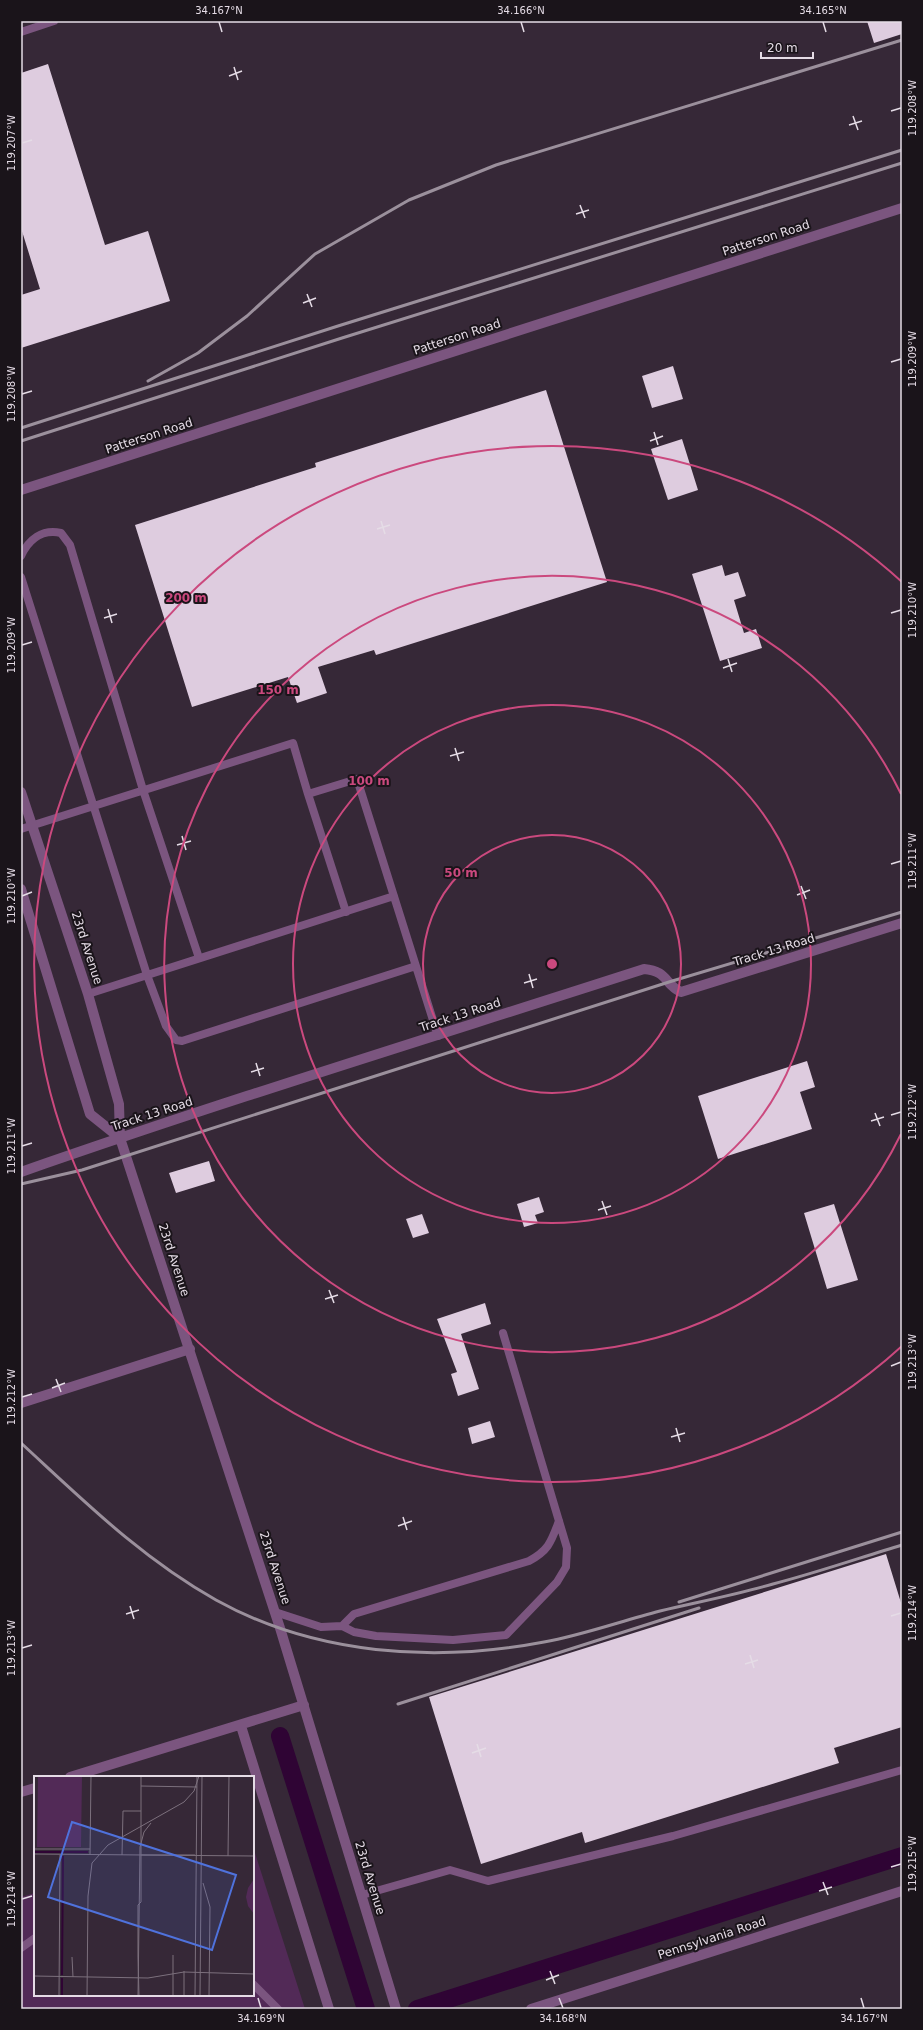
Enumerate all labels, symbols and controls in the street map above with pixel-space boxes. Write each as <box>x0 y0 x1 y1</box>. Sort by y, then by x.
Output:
text: 34.167°N <box>195 5 243 16</box>
text: 34.166°N <box>497 5 545 16</box>
text: 34.165°N <box>799 5 847 16</box>
scale bar <box>761 34 813 60</box>
text: 20 m <box>767 41 798 55</box>
text: 119.208°W <box>907 80 918 136</box>
text: 119.207°W <box>6 115 17 171</box>
street label: Patterson Road <box>721 217 811 259</box>
street label: Patterson Road <box>412 316 502 358</box>
text: 119.209°W <box>907 331 918 387</box>
text: 119.208°W <box>6 366 17 422</box>
street label: Patterson Road <box>104 415 194 457</box>
text: 119.210°W <box>907 582 918 638</box>
text: 200 m <box>165 591 207 605</box>
text: 119.209°W <box>6 617 17 673</box>
text: 150 m <box>257 683 299 697</box>
text: 100 m <box>348 774 390 788</box>
text: 119.211°W <box>907 833 918 889</box>
text: 50 m <box>444 866 478 880</box>
text: 119.210°W <box>6 868 17 924</box>
street label: 23rd Avenue <box>69 910 105 986</box>
street label: Track 13 Road <box>731 931 816 969</box>
centre of rings <box>545 957 559 971</box>
street label: Track 13 Road <box>417 995 502 1035</box>
text: 119.212°W <box>907 1084 918 1140</box>
street label: Track 13 Road <box>109 1094 194 1134</box>
text: 119.211°W <box>6 1118 17 1174</box>
street label: 23rd Avenue <box>156 1222 192 1298</box>
text: 119.213°W <box>907 1334 918 1390</box>
text: 119.212°W <box>6 1369 17 1425</box>
street label: 23rd Avenue <box>257 1530 293 1606</box>
text: 119.214°W <box>907 1585 918 1641</box>
text: 119.213°W <box>6 1620 17 1676</box>
inset map <box>34 1776 254 1996</box>
text: 119.215°W <box>907 1836 918 1892</box>
street label: 23rd Avenue <box>352 1840 388 1916</box>
text: 119.214°W <box>6 1871 17 1927</box>
street label: Pennsylvania Road <box>656 1914 768 1962</box>
text: 34.169°N <box>237 2013 285 2024</box>
text: 34.168°N <box>539 2013 587 2024</box>
text: 34.167°N <box>840 2013 888 2024</box>

